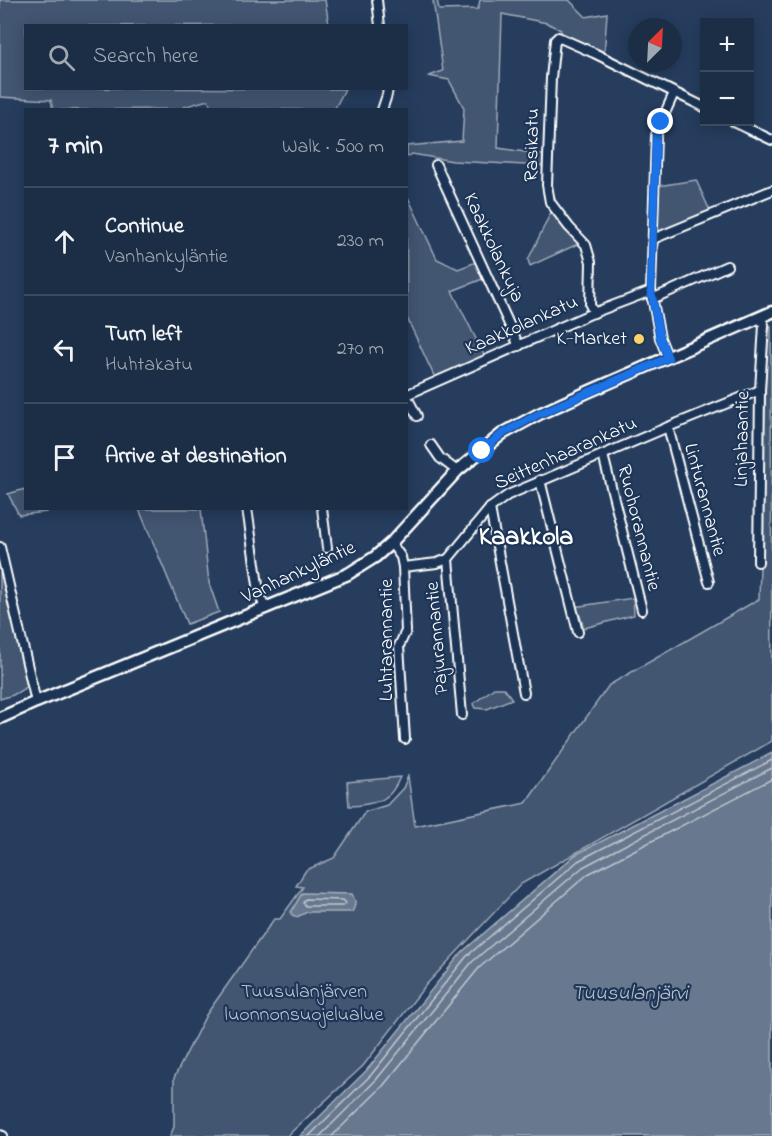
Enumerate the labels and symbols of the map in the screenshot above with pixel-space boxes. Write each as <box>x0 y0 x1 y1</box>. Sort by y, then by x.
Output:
north arrow <box>628 18 682 72</box>
street label: Rasikatu <box>518 108 548 182</box>
route end <box>647 108 673 134</box>
street label: Kaakkolankuja <box>455 189 531 307</box>
street label: Kaakkolankatu <box>461 288 583 364</box>
place label: K-Market <box>556 325 627 354</box>
marker: K-Market <box>632 332 646 346</box>
street label: Linjahaantie <box>728 391 758 487</box>
street label: Seittenhaarankatu <box>490 410 642 498</box>
route start <box>468 437 494 463</box>
street label: Linturannantie <box>675 440 733 560</box>
street label: Ruohorannantie <box>608 462 668 594</box>
district label: Kaakkola <box>479 519 573 557</box>
street label: Vanhankyläntie <box>236 534 361 612</box>
street label: Luhtarannantie <box>373 579 402 701</box>
street label: Pajurannantie <box>419 580 457 696</box>
park label: Tuusulanjärven luonnonsuojelualue <box>225 978 383 1030</box>
water label: Tuusulanjärvi <box>572 979 690 1009</box>

